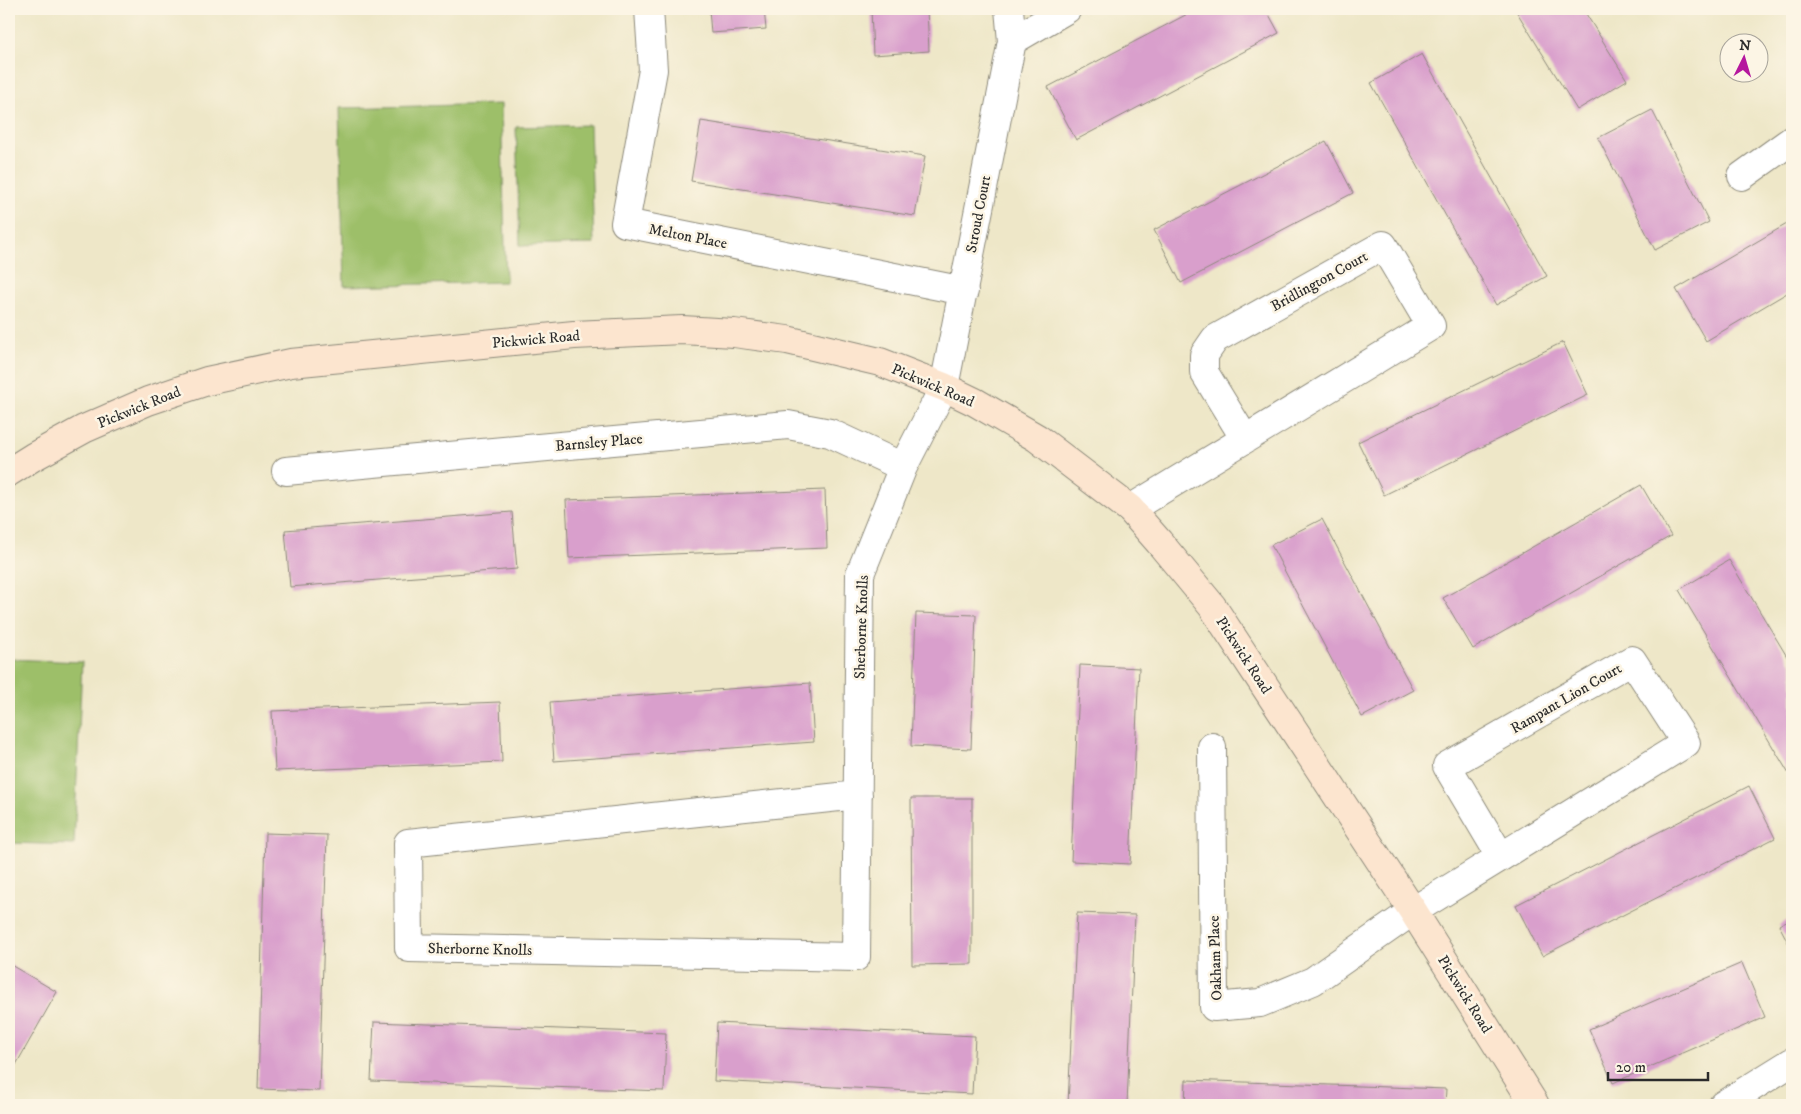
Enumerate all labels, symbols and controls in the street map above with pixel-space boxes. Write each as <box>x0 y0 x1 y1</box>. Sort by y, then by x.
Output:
north arrow <box>1718 32 1768 82</box>
text: N <box>1739 37 1752 56</box>
street label: Stroud Court <box>962 174 995 254</box>
street label: Melton Place <box>647 220 729 253</box>
street label: Bridlington Court <box>1267 247 1371 316</box>
street label: Pickwick Road <box>491 326 581 353</box>
street label: Pickwick Road <box>889 360 978 412</box>
street label: Pickwick Road <box>95 382 184 433</box>
street label: Barnsley Place <box>555 429 643 456</box>
street label: Sherborne Knolls <box>850 575 873 679</box>
street label: Pickwick Road <box>1212 613 1276 698</box>
street label: Rampant Lion Court <box>1507 659 1625 738</box>
street label: Oakham Place <box>1205 915 1226 1001</box>
street label: Sherborne Knolls <box>428 939 532 960</box>
street label: Pickwick Road <box>1433 952 1496 1037</box>
scale bar <box>1608 1049 1708 1081</box>
text: 20 m <box>1616 1058 1646 1077</box>

